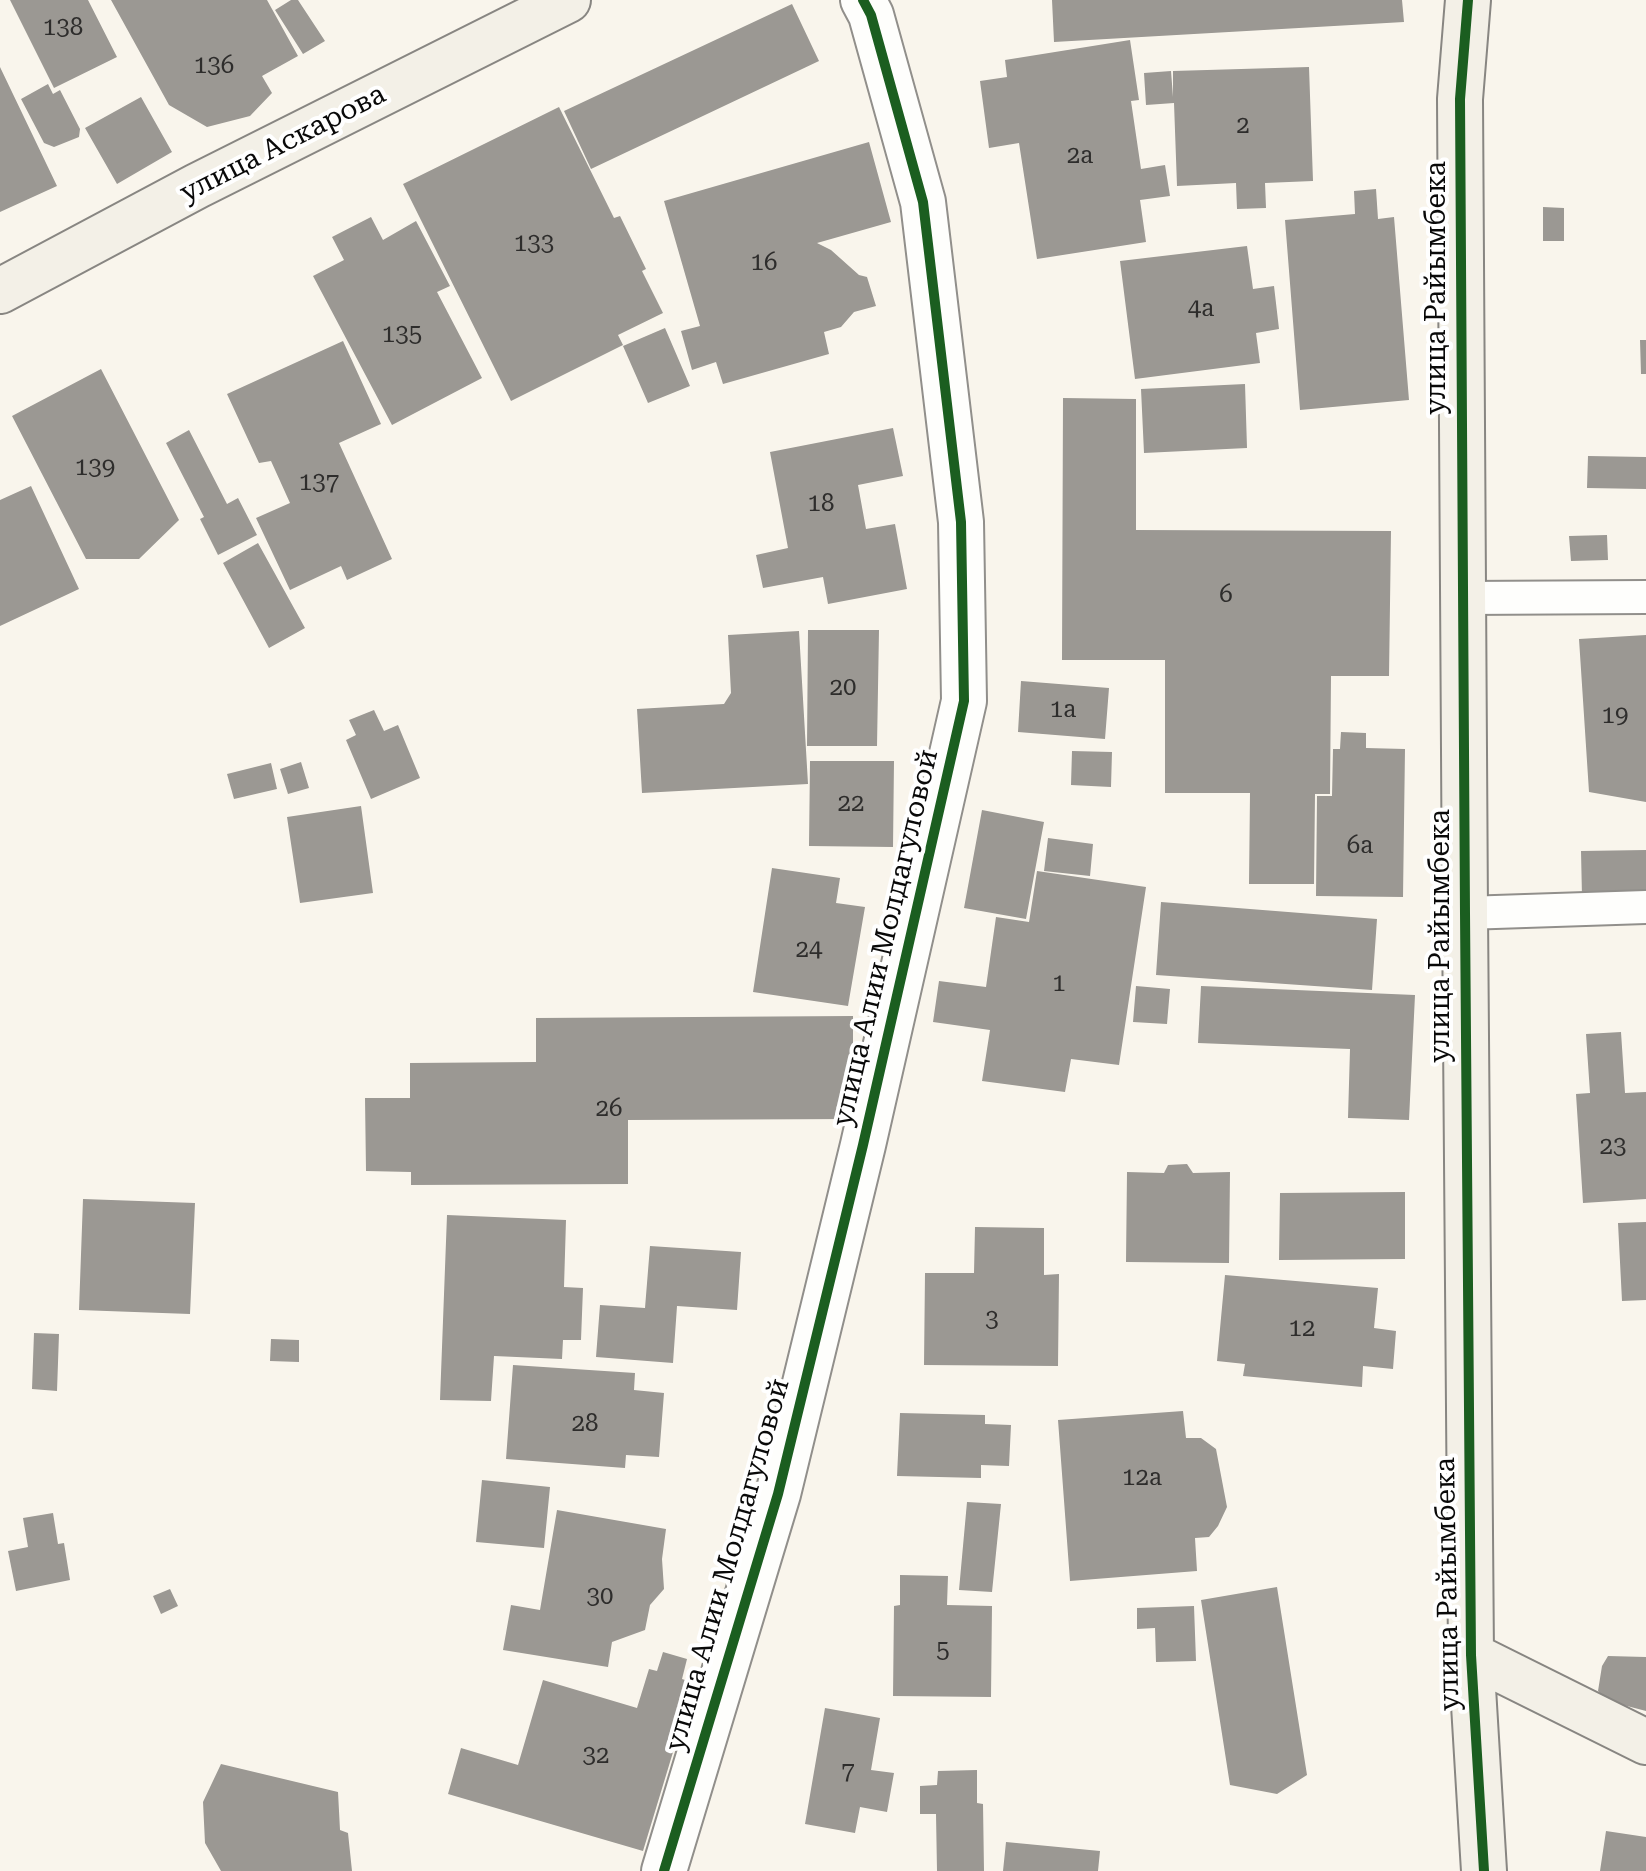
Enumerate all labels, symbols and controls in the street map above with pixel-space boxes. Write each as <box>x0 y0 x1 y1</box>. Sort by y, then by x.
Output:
house number: 138 <box>43 14 83 42</box>
house number: 136 <box>194 52 234 80</box>
street label: улица Аскарова <box>175 78 391 210</box>
house number: 2 <box>1236 112 1250 140</box>
house number: 2а <box>1067 142 1093 170</box>
street label: улица Райымбека <box>1420 161 1454 415</box>
house number: 133 <box>514 230 554 258</box>
house number: 16 <box>751 249 777 277</box>
house number: 4а <box>1188 295 1214 323</box>
house number: 135 <box>382 321 422 349</box>
house number: 139 <box>75 454 115 482</box>
house number: 137 <box>299 469 339 497</box>
house number: 18 <box>808 490 834 518</box>
house number: 6 <box>1219 581 1233 609</box>
house number: 20 <box>830 674 856 702</box>
house number: 1а <box>1050 696 1076 724</box>
house number: 19 <box>1602 702 1628 730</box>
street label: улица Алии Молдагуловой <box>826 746 946 1130</box>
house number: 22 <box>838 790 864 818</box>
street label: улица Райымбека <box>1424 809 1458 1063</box>
house number: 6а <box>1347 832 1373 860</box>
house number: 24 <box>796 936 822 964</box>
house number: 1 <box>1052 970 1066 998</box>
house number: 26 <box>596 1095 622 1123</box>
house number: 23 <box>1600 1133 1626 1161</box>
house number: 3 <box>985 1306 999 1334</box>
house number: 12 <box>1289 1315 1315 1343</box>
street label: улица Алии Молдагуловой <box>659 1375 797 1755</box>
house number: 28 <box>572 1410 598 1438</box>
street label: улица Райымбека <box>1429 1457 1467 1711</box>
house number: 12а <box>1122 1464 1162 1492</box>
house number: 30 <box>587 1583 613 1611</box>
house number: 5 <box>936 1637 950 1665</box>
house number: 32 <box>583 1742 609 1770</box>
house number: 7 <box>841 1758 855 1786</box>

